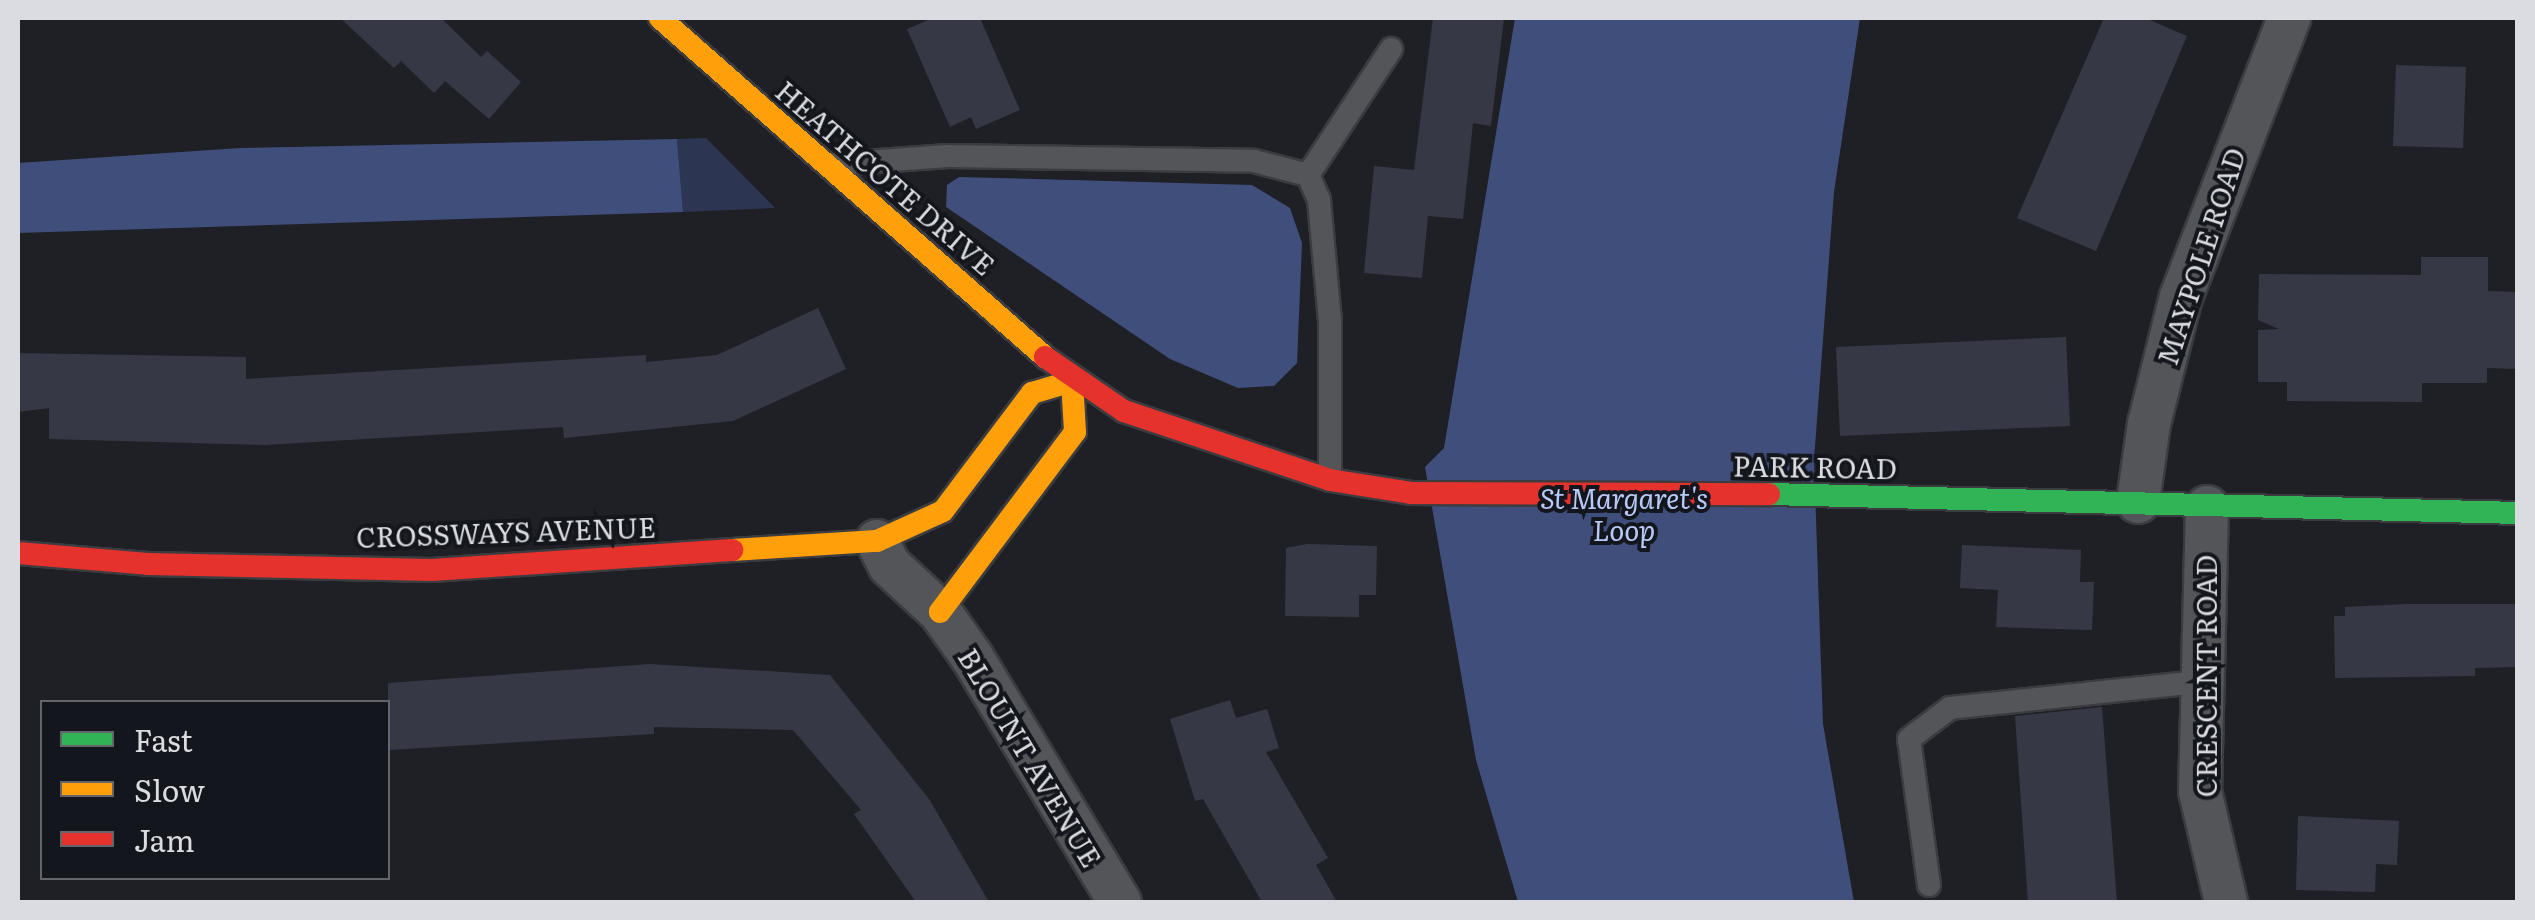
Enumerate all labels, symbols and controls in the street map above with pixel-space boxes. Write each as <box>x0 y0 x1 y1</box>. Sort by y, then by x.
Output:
street label: HEATHCOTE DRIVE <box>770 73 1002 281</box>
street label: MAYPOLE ROAD <box>2149 143 2251 369</box>
street label: PARK ROAD <box>1733 448 1897 484</box>
park label: St Margaret's Loop <box>1540 480 1708 546</box>
street label: CROSSWAYS AVENUE <box>356 509 656 553</box>
street label: CRESCENT ROAD <box>2188 555 2222 797</box>
street label: BLOUNT AVENUE <box>952 641 1110 873</box>
legend <box>40 700 390 880</box>
text: Fast <box>134 717 193 761</box>
text: Slow <box>134 767 205 811</box>
text: Jam <box>134 817 194 861</box>

